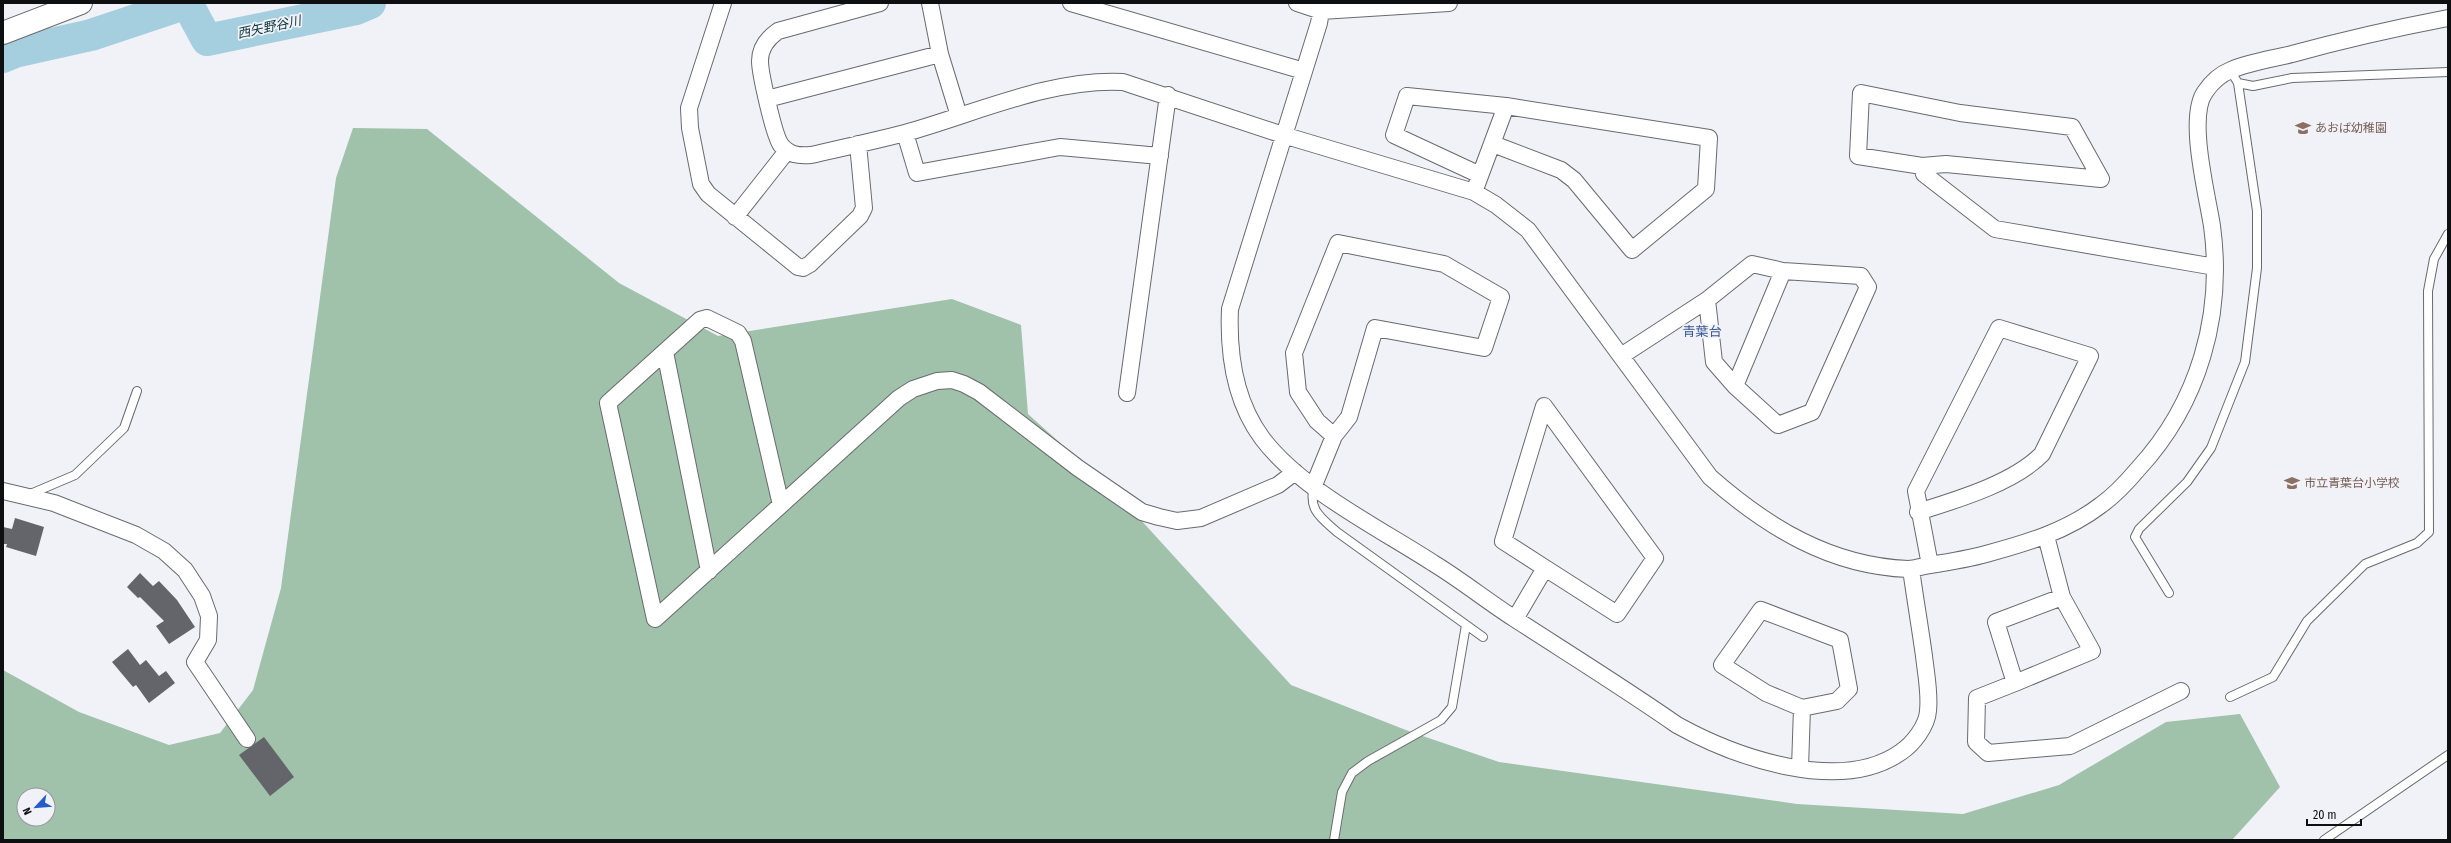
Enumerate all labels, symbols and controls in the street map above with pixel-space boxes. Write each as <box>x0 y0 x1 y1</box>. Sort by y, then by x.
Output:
water label: 西矢野谷川 <box>236 12 304 41</box>
school or university icon: あおば幼稚園 <box>2294 119 2312 137</box>
place label: あおば幼稚園 <box>2315 121 2387 135</box>
district label: 青葉台 <box>1682 324 1722 339</box>
school or university icon: 市立青葉台小学校 <box>2283 474 2301 492</box>
place label: 市立青葉台小学校 <box>2304 476 2400 490</box>
north arrow <box>16 787 56 827</box>
scale bar <box>2307 801 2361 827</box>
text: N <box>20 805 35 817</box>
text: 20 m <box>2313 808 2337 822</box>

